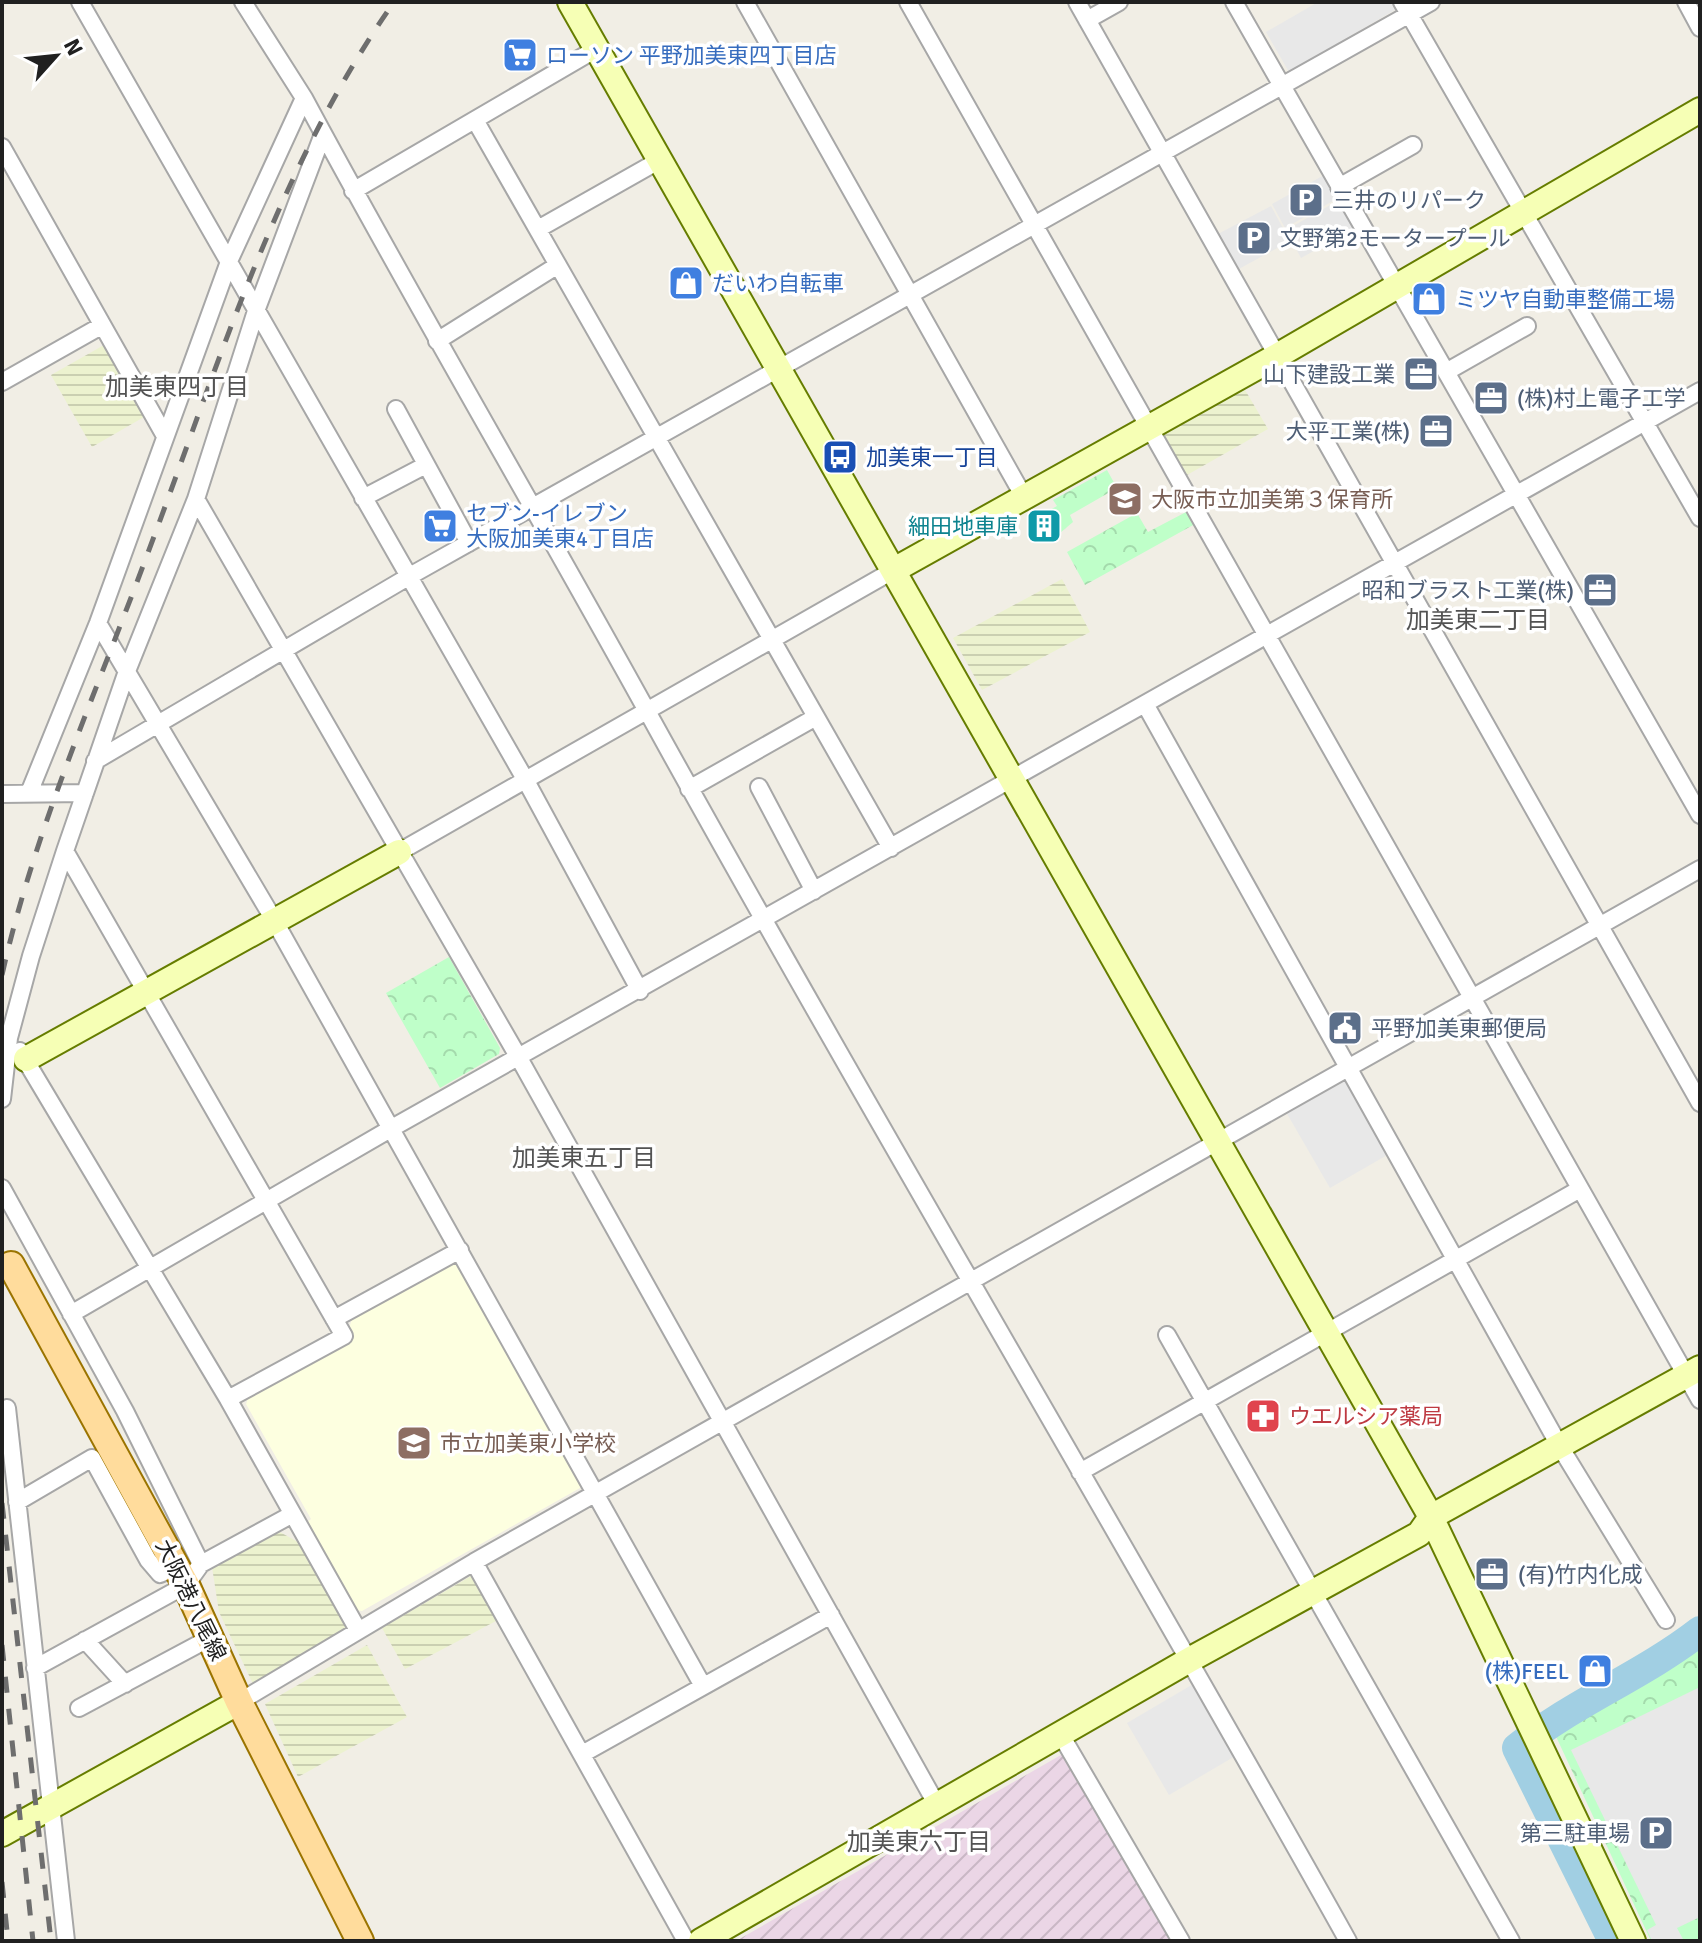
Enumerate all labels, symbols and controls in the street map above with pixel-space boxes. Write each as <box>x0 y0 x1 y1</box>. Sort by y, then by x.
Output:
north arrow <box>16 16 96 96</box>
text: N <box>58 34 89 60</box>
supermarket icon: ローソン 平野加美東四丁目店 <box>501 36 539 74</box>
place label: ローソン 平野加美東四丁目店 <box>546 42 837 69</box>
parking icon: 三井のリパーク <box>1287 181 1325 219</box>
place label: 三井のリパーク <box>1332 187 1486 214</box>
parking icon: 文野第2モータープール <box>1235 219 1273 257</box>
place label: 文野第2モータープール <box>1280 225 1511 252</box>
shop icon: だいわ自転車 <box>667 264 705 302</box>
place label: だいわ自転車 <box>712 270 844 297</box>
shop icon: ミツヤ自動車整備工場 <box>1410 280 1448 318</box>
place label: ミツヤ自動車整備工場 <box>1455 286 1675 313</box>
office icon: 山下建設工業 <box>1402 355 1440 393</box>
place label: 山下建設工業 <box>1263 361 1395 388</box>
district label: 加美東四丁目 <box>105 372 249 402</box>
office icon: (株)村上電子工学 <box>1472 379 1510 417</box>
place label: (株)村上電子工学 <box>1517 385 1686 412</box>
office icon: 大平工業(株) <box>1417 412 1455 450</box>
place label: 大平工業(株) <box>1285 418 1410 445</box>
bus stop icon: 加美東一丁目 <box>821 438 859 476</box>
place label: 加美東一丁目 <box>866 444 998 471</box>
school or university icon: 大阪市立加美第３保育所 <box>1106 480 1144 518</box>
place label: 大阪市立加美第３保育所 <box>1151 486 1393 513</box>
place label: セブン-イレブン 大阪加美東4丁目店 <box>466 500 654 552</box>
supermarket icon: セブン-イレブン 大阪加美東4丁目店 <box>421 507 459 545</box>
building icon: 細田地車庫 <box>1025 507 1063 545</box>
place label: 細田地車庫 <box>908 513 1018 540</box>
office icon: 昭和ブラスト工業(株) <box>1581 571 1619 609</box>
place label: 昭和ブラスト工業(株) <box>1362 577 1574 604</box>
district label: 加美東二丁目 <box>1406 605 1550 635</box>
public building icon: 平野加美東郵便局 <box>1326 1009 1364 1047</box>
place label: 平野加美東郵便局 <box>1371 1015 1547 1042</box>
district label: 加美東五丁目 <box>512 1143 656 1173</box>
pharmacy icon: ウエルシア薬局 <box>1244 1397 1282 1435</box>
place label: ウエルシア薬局 <box>1289 1403 1443 1430</box>
school or university icon: 市立加美東小学校 <box>395 1424 433 1462</box>
place label: 市立加美東小学校 <box>440 1430 616 1457</box>
street label: 大阪港八尾線 <box>150 1535 232 1665</box>
office icon: (有)竹内化成 <box>1473 1555 1511 1593</box>
place label: (有)竹内化成 <box>1518 1561 1643 1588</box>
shop icon: (株)FEEL <box>1576 1652 1614 1690</box>
place label: (株)FEEL <box>1485 1658 1569 1685</box>
parking icon: 第三駐車場 <box>1637 1814 1675 1852</box>
place label: 第三駐車場 <box>1520 1820 1630 1847</box>
district label: 加美東六丁目 <box>847 1827 991 1857</box>

